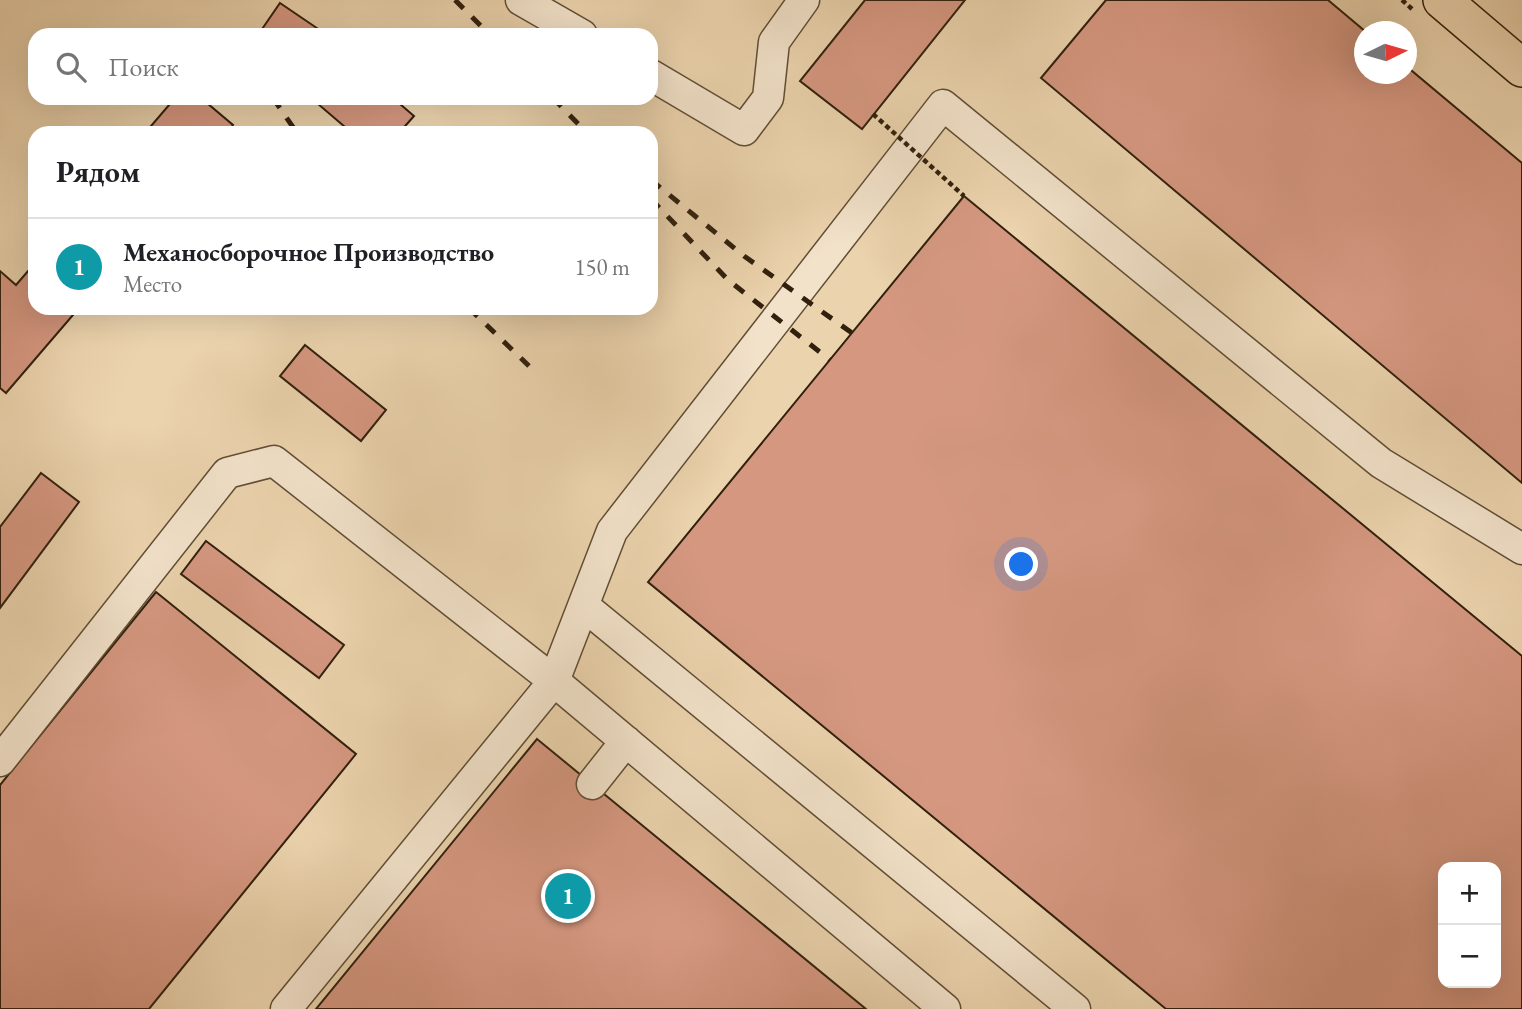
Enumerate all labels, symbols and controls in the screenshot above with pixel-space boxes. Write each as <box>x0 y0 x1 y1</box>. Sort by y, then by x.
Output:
north arrow <box>1354 21 1417 84</box>
search box <box>28 28 658 105</box>
icon: search <box>52 48 90 86</box>
text: Поиск <box>108 50 179 84</box>
text: Рядом <box>56 152 140 191</box>
text: Механосборочное Производство <box>123 235 494 269</box>
text: 1 <box>73 252 85 282</box>
text: 150 m <box>574 252 630 282</box>
text: Место <box>123 269 182 299</box>
your location <box>1004 547 1038 581</box>
map controls <box>1438 862 1501 988</box>
button: + <box>1438 862 1501 925</box>
pin: 1 <box>545 870 591 922</box>
button: − <box>1438 925 1501 988</box>

